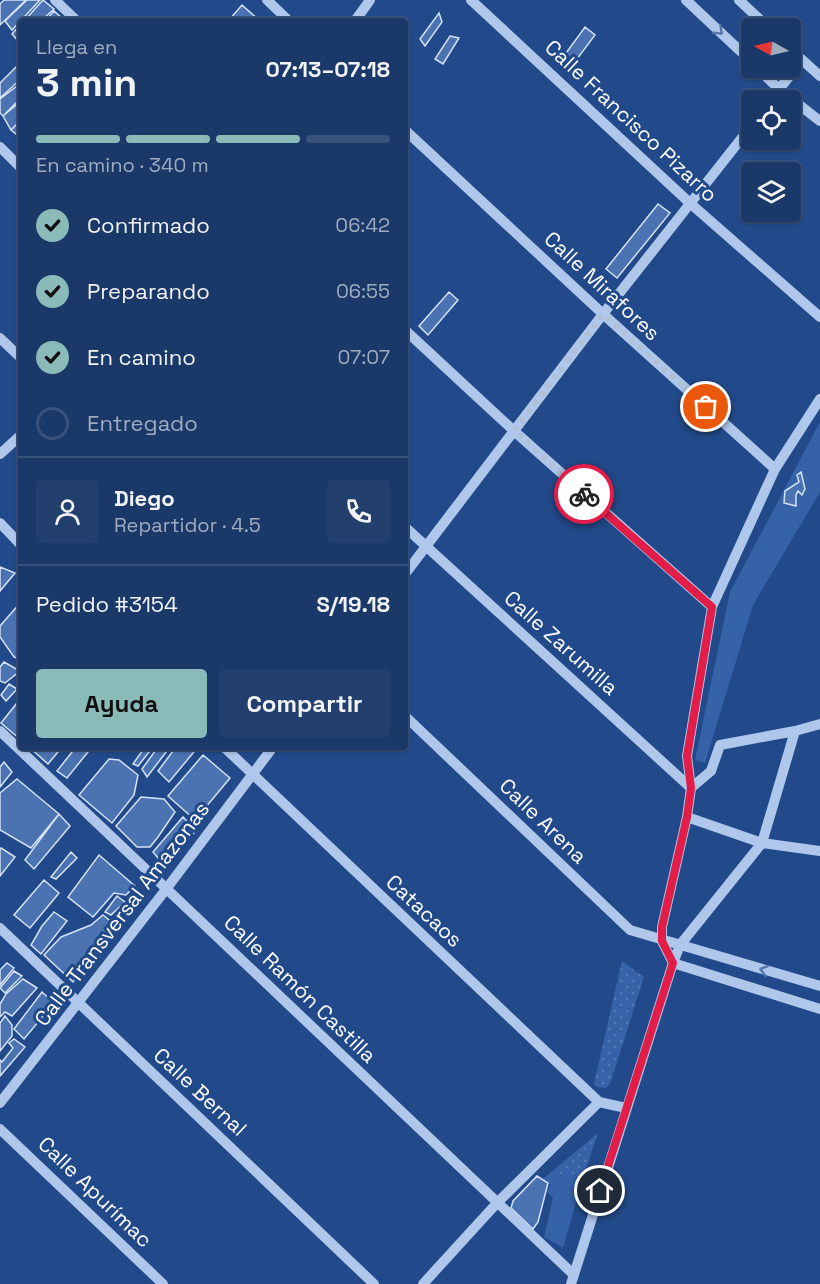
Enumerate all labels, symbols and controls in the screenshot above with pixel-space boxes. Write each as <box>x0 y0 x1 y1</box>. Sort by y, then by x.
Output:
north arrow <box>741 18 801 78</box>
map controls <box>741 18 801 222</box>
one-way arrow <box>712 24 723 35</box>
text: Llega en <box>36 34 117 60</box>
street label: Calle Francisco Pizarro <box>539 34 723 208</box>
text: 07:13–07:18 <box>266 55 390 83</box>
text: 3 min <box>36 58 137 107</box>
button: locate <box>741 90 801 150</box>
text: En camino · 340 m <box>36 152 209 178</box>
button: layers <box>741 162 801 222</box>
icon: check <box>36 209 69 242</box>
text: Confirmado <box>87 211 210 239</box>
text: 06:42 <box>335 212 390 238</box>
street label: Calle Mirafores <box>539 225 666 346</box>
icon: check <box>36 275 69 308</box>
text: Preparando <box>87 277 210 305</box>
text: 06:55 <box>336 278 390 304</box>
icon: check <box>36 341 69 374</box>
text: En camino <box>87 343 196 371</box>
text: 07:07 <box>337 344 390 370</box>
pin <box>680 381 731 432</box>
icon: bag <box>689 390 722 423</box>
text: Entregado <box>87 409 198 437</box>
courier <box>554 464 614 524</box>
icon: bike <box>568 478 601 511</box>
button: person <box>36 480 99 543</box>
button: phone <box>327 480 390 543</box>
text: Diego <box>114 484 175 512</box>
text: Repartidor · 4.5 <box>114 512 261 538</box>
street label: Calle Zarumilla <box>499 584 624 701</box>
text: Pedido #3154 <box>36 590 178 618</box>
text: S/19.18 <box>316 590 390 618</box>
button: Ayuda <box>36 669 207 738</box>
button: Compartir <box>219 669 390 738</box>
street label: Calle Arena <box>494 772 593 869</box>
street label: Calle Transversal Amazonas <box>28 796 215 1031</box>
street label: Catacaos <box>381 868 468 953</box>
street label: Calle Ramón Castilla <box>218 909 382 1068</box>
one-way arrow <box>759 965 770 977</box>
street label: Calle Bernal <box>148 1042 253 1142</box>
street label: Calle Apurímac <box>33 1130 158 1253</box>
pin <box>574 1165 625 1216</box>
icon: home <box>583 1174 616 1207</box>

